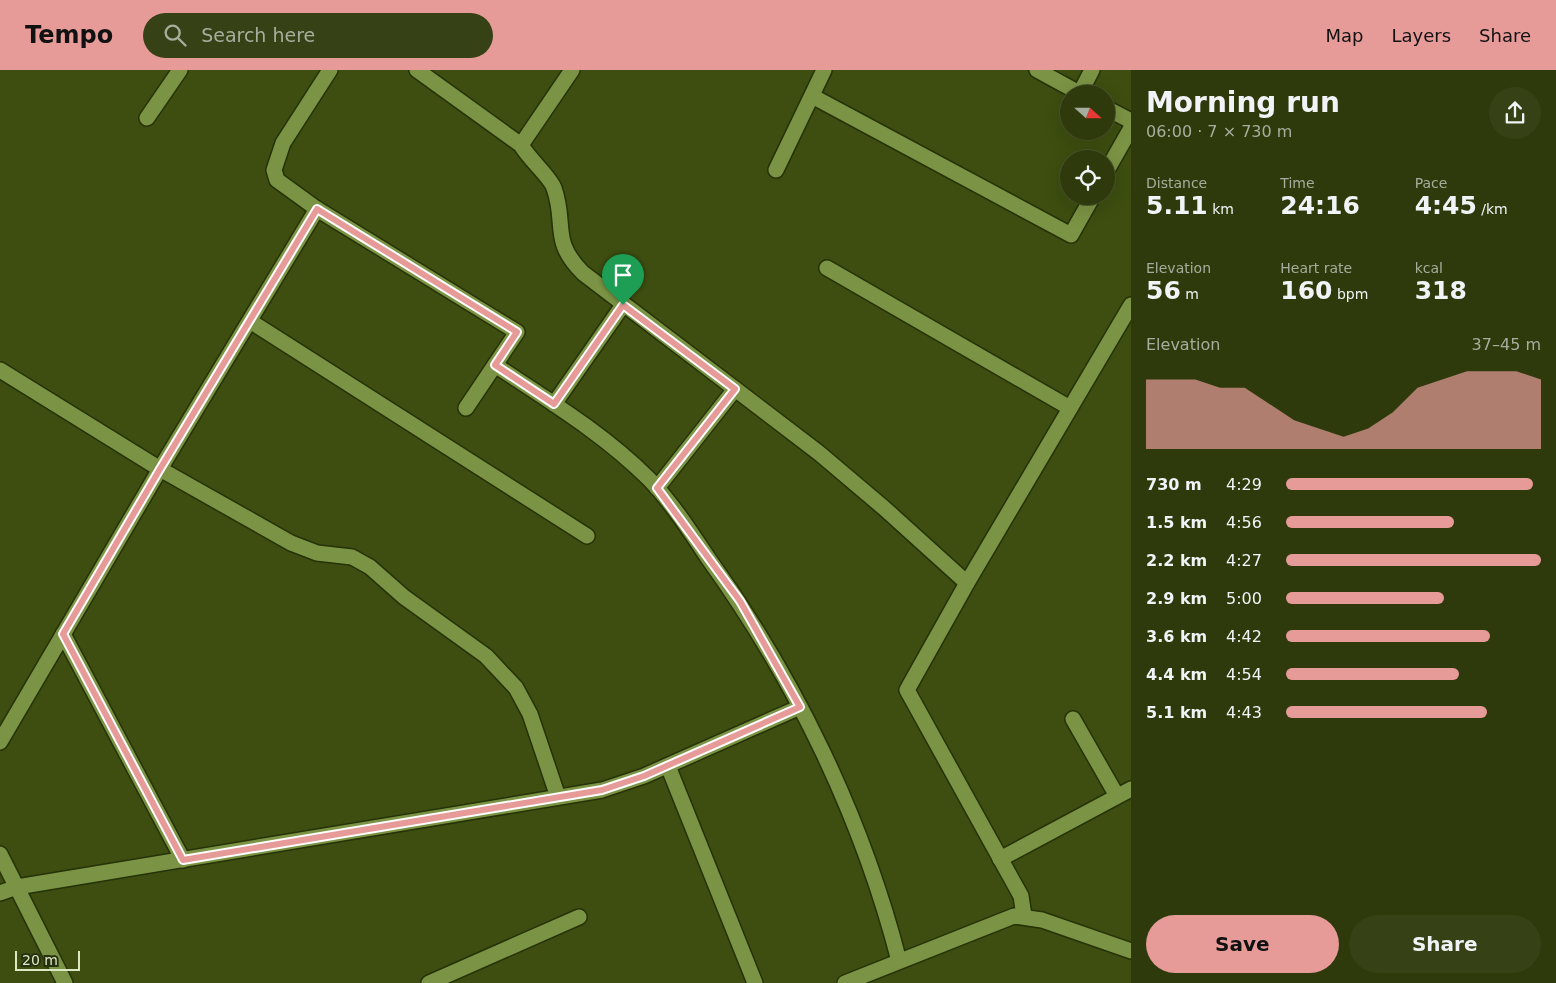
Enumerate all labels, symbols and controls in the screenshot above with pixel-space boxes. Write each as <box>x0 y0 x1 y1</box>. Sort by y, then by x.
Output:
search box <box>143 13 493 58</box>
text: Tempo <box>25 21 113 49</box>
icon: search <box>161 21 189 49</box>
text: Search here <box>201 24 315 46</box>
text: Map <box>1325 25 1363 46</box>
text: Layers <box>1391 25 1451 46</box>
text: Share <box>1479 25 1531 46</box>
north arrow <box>1060 85 1115 140</box>
map controls <box>1060 85 1115 205</box>
text: Morning run <box>1146 86 1340 119</box>
button: share <box>1489 87 1541 139</box>
text: 06:00 · 7 × 730 m <box>1146 122 1292 141</box>
button: locate <box>1060 150 1115 205</box>
text: Distance <box>1146 175 1207 191</box>
text: Time <box>1280 175 1315 191</box>
text: Pace <box>1415 175 1447 191</box>
text: 5.11 <box>1146 191 1208 220</box>
text: 24:16 <box>1280 191 1360 220</box>
text: 4:45 <box>1415 191 1477 220</box>
text: km <box>1208 201 1234 217</box>
text: /km <box>1477 201 1508 217</box>
pin <box>602 254 644 305</box>
text: Elevation <box>1146 260 1211 276</box>
text: Heart rate <box>1280 260 1352 276</box>
text: kcal <box>1415 260 1443 276</box>
icon: arrive <box>609 261 637 289</box>
text: 56 <box>1146 276 1181 305</box>
text: 160 <box>1280 276 1333 305</box>
text: 318 <box>1415 276 1467 305</box>
text: m <box>1181 286 1199 302</box>
text: bpm <box>1333 286 1368 302</box>
text: Elevation <box>1146 335 1220 354</box>
text: 37–45 m <box>1472 335 1541 354</box>
text: 730 m <box>1146 475 1202 494</box>
text: 4:29 <box>1226 475 1262 494</box>
text: 1.5 km <box>1146 513 1207 532</box>
text: 4:56 <box>1226 513 1262 532</box>
text: 2.2 km <box>1146 551 1207 570</box>
text: 4:27 <box>1226 551 1262 570</box>
text: 2.9 km <box>1146 589 1207 608</box>
text: 5:00 <box>1226 589 1262 608</box>
text: 3.6 km <box>1146 627 1207 646</box>
text: 4:42 <box>1226 627 1262 646</box>
text: 4.4 km <box>1146 665 1207 684</box>
text: 4:54 <box>1226 665 1262 684</box>
text: 5.1 km <box>1146 703 1207 722</box>
text: 4:43 <box>1226 703 1262 722</box>
button: Save <box>1146 915 1339 973</box>
button: Share <box>1349 915 1541 973</box>
scale bar <box>15 948 80 971</box>
text: 20 m <box>22 952 58 968</box>

